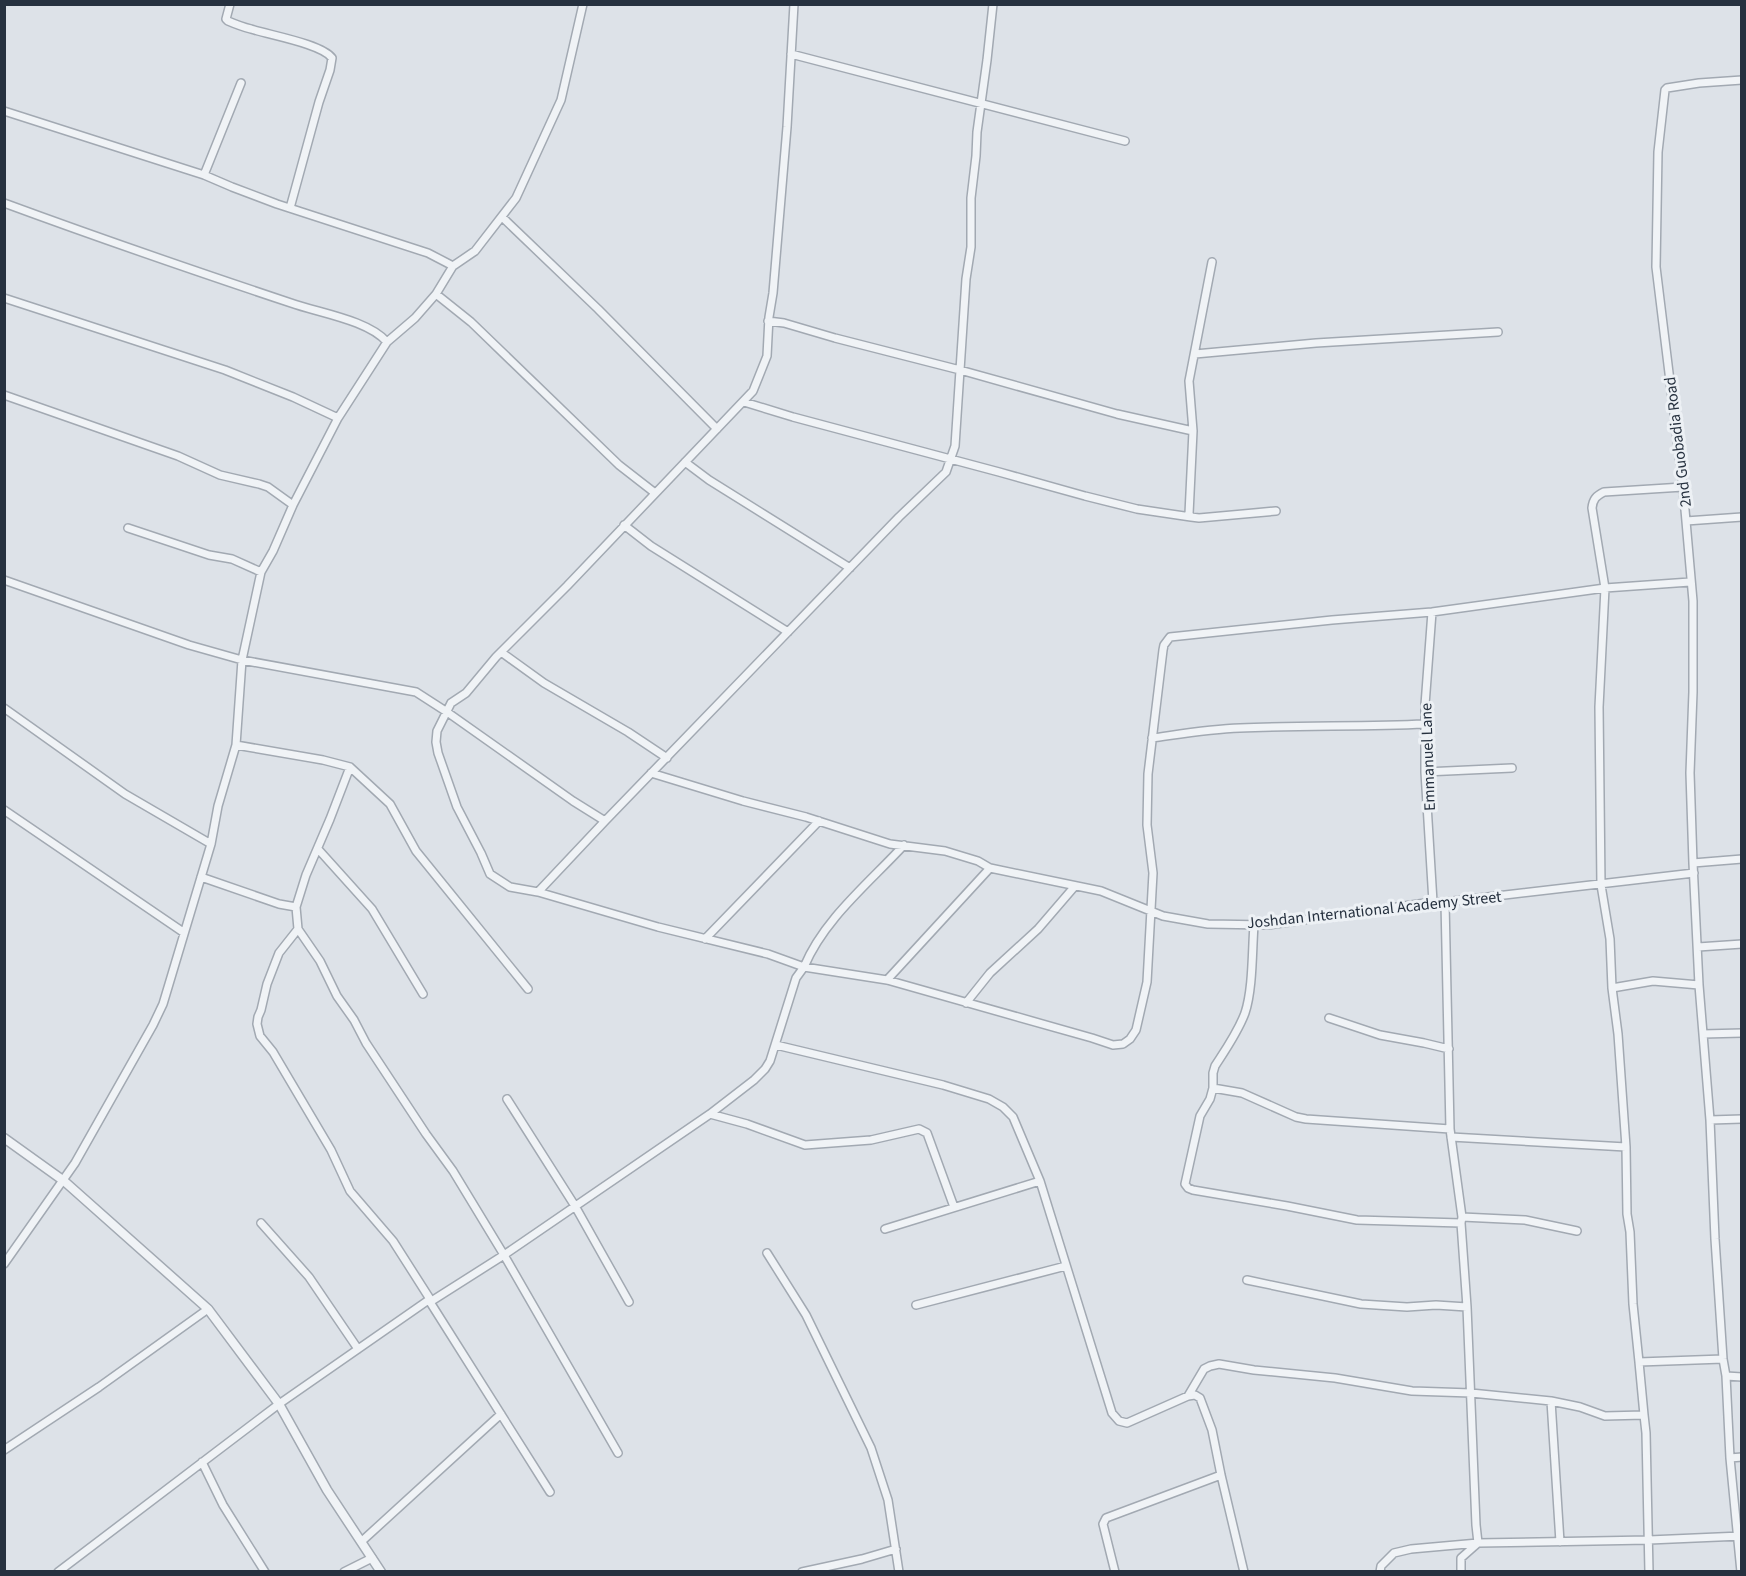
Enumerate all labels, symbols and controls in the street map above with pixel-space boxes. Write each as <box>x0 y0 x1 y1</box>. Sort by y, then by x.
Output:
street label: 2nd Guobadia Road <box>1659 375 1697 508</box>
street label: Emmanuel Lane <box>1415 702 1441 811</box>
street label: Joshdan International Academy Street <box>1246 886 1503 934</box>

